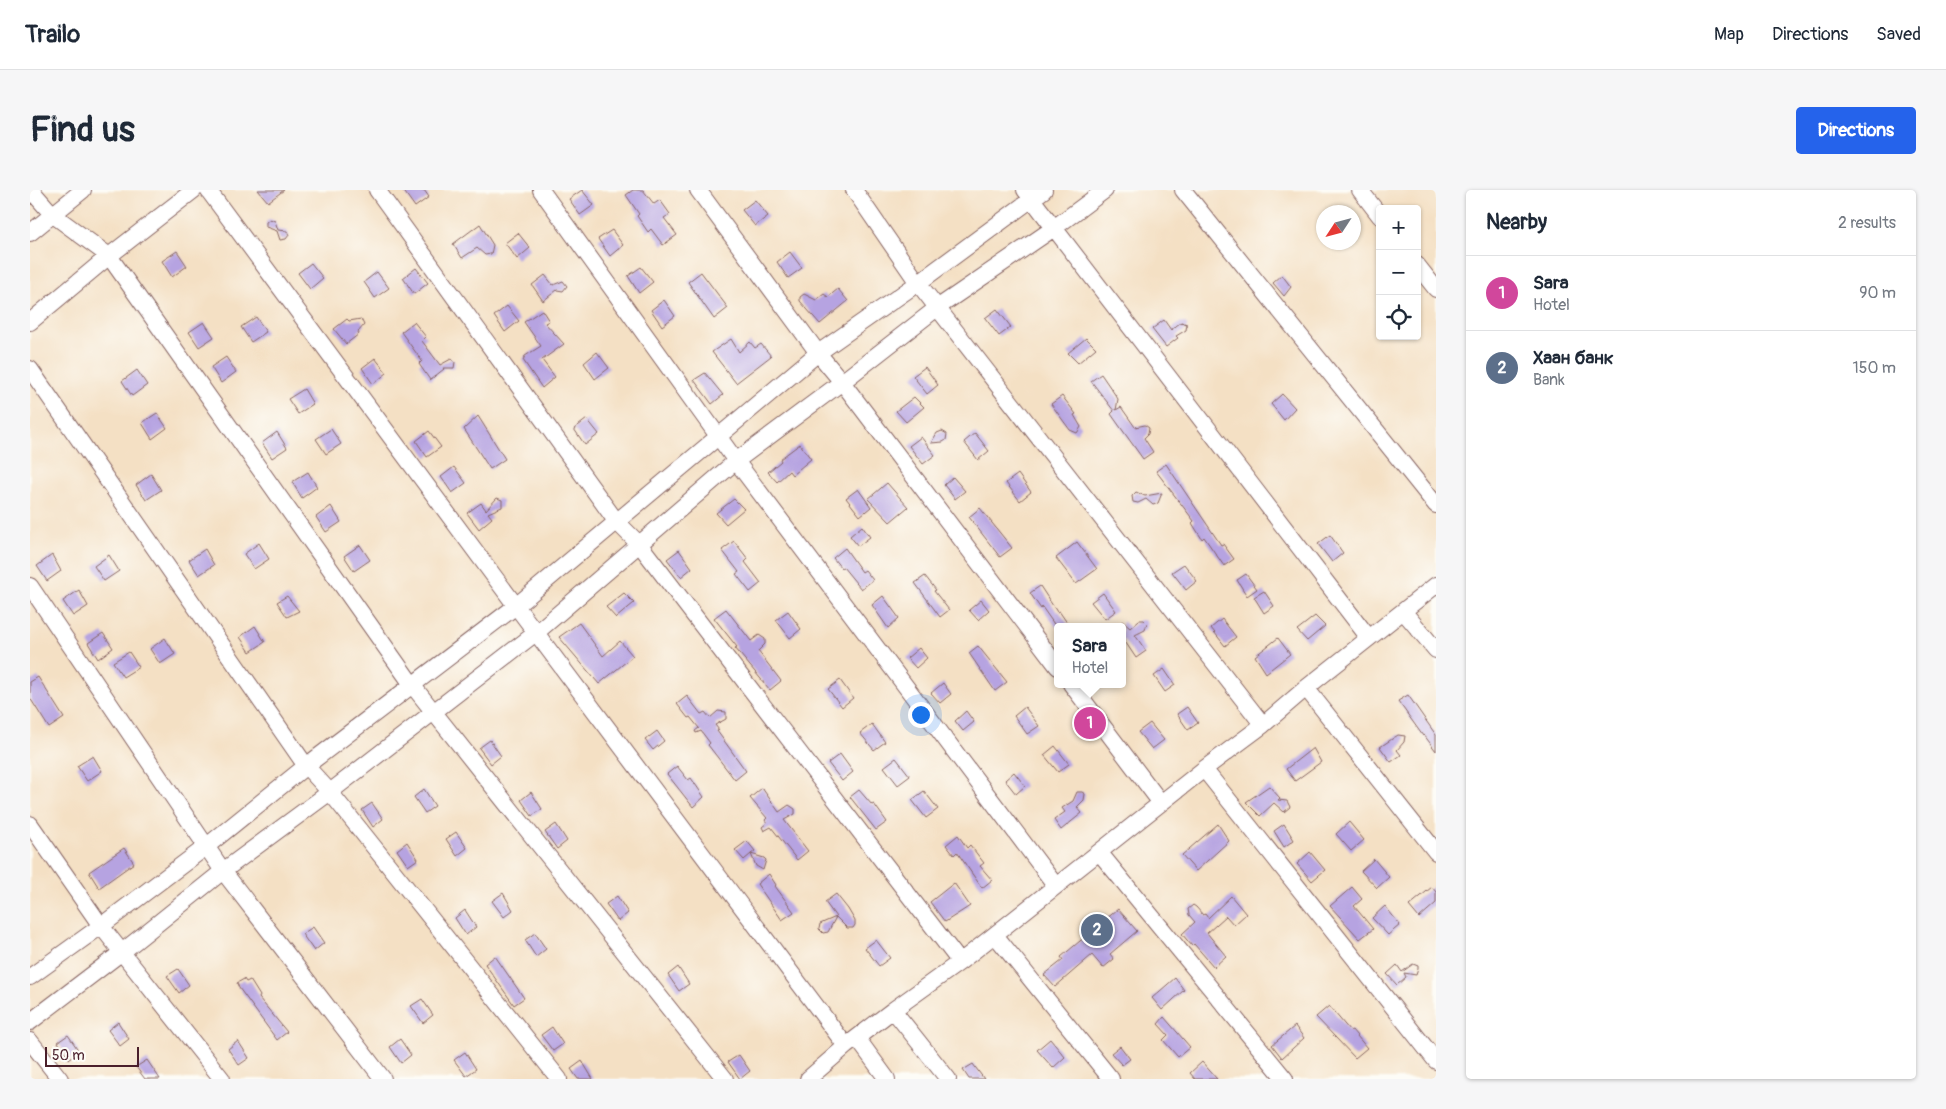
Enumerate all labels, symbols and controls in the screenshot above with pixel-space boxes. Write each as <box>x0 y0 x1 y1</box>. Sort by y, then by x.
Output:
text: Trailo <box>25 20 80 49</box>
text: Map <box>1714 23 1744 46</box>
text: Directions <box>1772 23 1848 46</box>
text: Saved <box>1876 23 1921 46</box>
button: Directions <box>1796 107 1916 154</box>
text: Find us <box>30 108 135 152</box>
north arrow <box>1316 205 1361 250</box>
map controls <box>1376 205 1421 340</box>
button: + <box>1376 205 1421 250</box>
text: Nearby <box>1486 209 1547 236</box>
text: 2 results <box>1838 213 1896 233</box>
button: − <box>1376 250 1421 295</box>
text: Sara <box>1533 271 1569 295</box>
text: 1 <box>1499 283 1505 303</box>
text: 90 m <box>1859 283 1896 303</box>
button: locate <box>1376 295 1421 340</box>
text: Hotel <box>1533 295 1570 315</box>
text: Хаан банк <box>1533 346 1614 370</box>
text: 2 <box>1498 358 1506 378</box>
text: 150 m <box>1852 358 1896 378</box>
text: Bank <box>1533 370 1565 390</box>
popup <box>1054 623 1126 688</box>
text: Sara <box>1072 634 1107 658</box>
text: Hotel <box>1072 658 1108 678</box>
your location <box>908 702 934 728</box>
pin: 1 <box>1074 704 1106 742</box>
pin: 2 <box>1081 911 1113 949</box>
scale bar <box>45 1044 139 1067</box>
text: 50 m <box>52 1047 85 1064</box>

